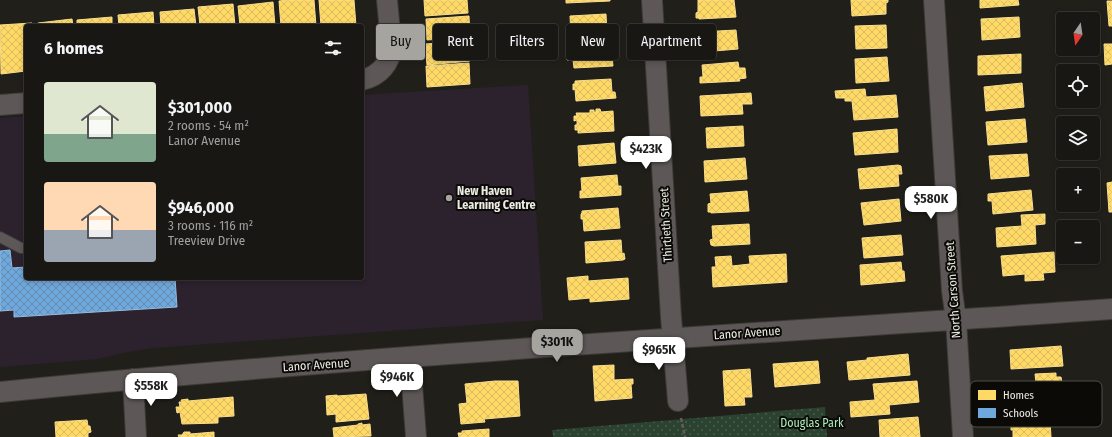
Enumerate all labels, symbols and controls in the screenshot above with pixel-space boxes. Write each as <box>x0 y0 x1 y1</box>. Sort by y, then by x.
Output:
north arrow <box>1056 12 1100 56</box>
map controls <box>1056 12 1100 264</box>
chip: Buy <box>376 24 425 60</box>
chip: Rent <box>433 24 488 60</box>
chip: Filters <box>496 24 558 60</box>
chip: New <box>566 24 619 60</box>
chip: Apartment <box>627 24 716 60</box>
icon: filters <box>322 37 344 59</box>
text: 6 homes <box>44 38 103 59</box>
button: locate <box>1056 64 1100 108</box>
text: $301,000 <box>168 97 232 118</box>
icon: home <box>76 98 124 146</box>
button: layers <box>1056 116 1100 160</box>
text: 2 rooms · 54 m² <box>168 118 249 133</box>
text: Lanor Avenue <box>168 133 240 148</box>
pin: $423K <box>618 136 674 170</box>
text: $423K <box>630 141 662 156</box>
button: + <box>1056 168 1100 212</box>
place label: New Haven Learning Centre <box>457 184 536 212</box>
pin: $580K <box>903 186 959 220</box>
street label: Thirtieth Street <box>657 187 675 263</box>
text: $580K <box>914 191 948 206</box>
marker: New Haven Learning Centre <box>444 193 454 203</box>
text: $946,000 <box>168 197 234 218</box>
icon: home <box>76 198 124 246</box>
text: 3 rooms · 116 m² <box>168 218 253 233</box>
button: − <box>1056 220 1100 264</box>
text: Treeview Drive <box>168 233 245 248</box>
street label: North Carson Street <box>943 241 963 339</box>
street label: Lanor Avenue <box>713 324 781 342</box>
pin: $301K <box>529 329 585 363</box>
text: $301K <box>541 334 573 349</box>
pin: $965K <box>631 337 687 371</box>
text: $965K <box>642 342 676 357</box>
street label: Lanor Avenue <box>282 356 350 374</box>
pin: $946K <box>369 364 425 398</box>
text: $946K <box>380 369 414 384</box>
pin: $558K <box>123 373 179 407</box>
text: $558K <box>134 378 168 393</box>
legend <box>970 381 1102 427</box>
text: Homes <box>1003 389 1034 402</box>
text: Schools <box>1003 407 1038 420</box>
park label: Douglas Park <box>780 416 844 430</box>

